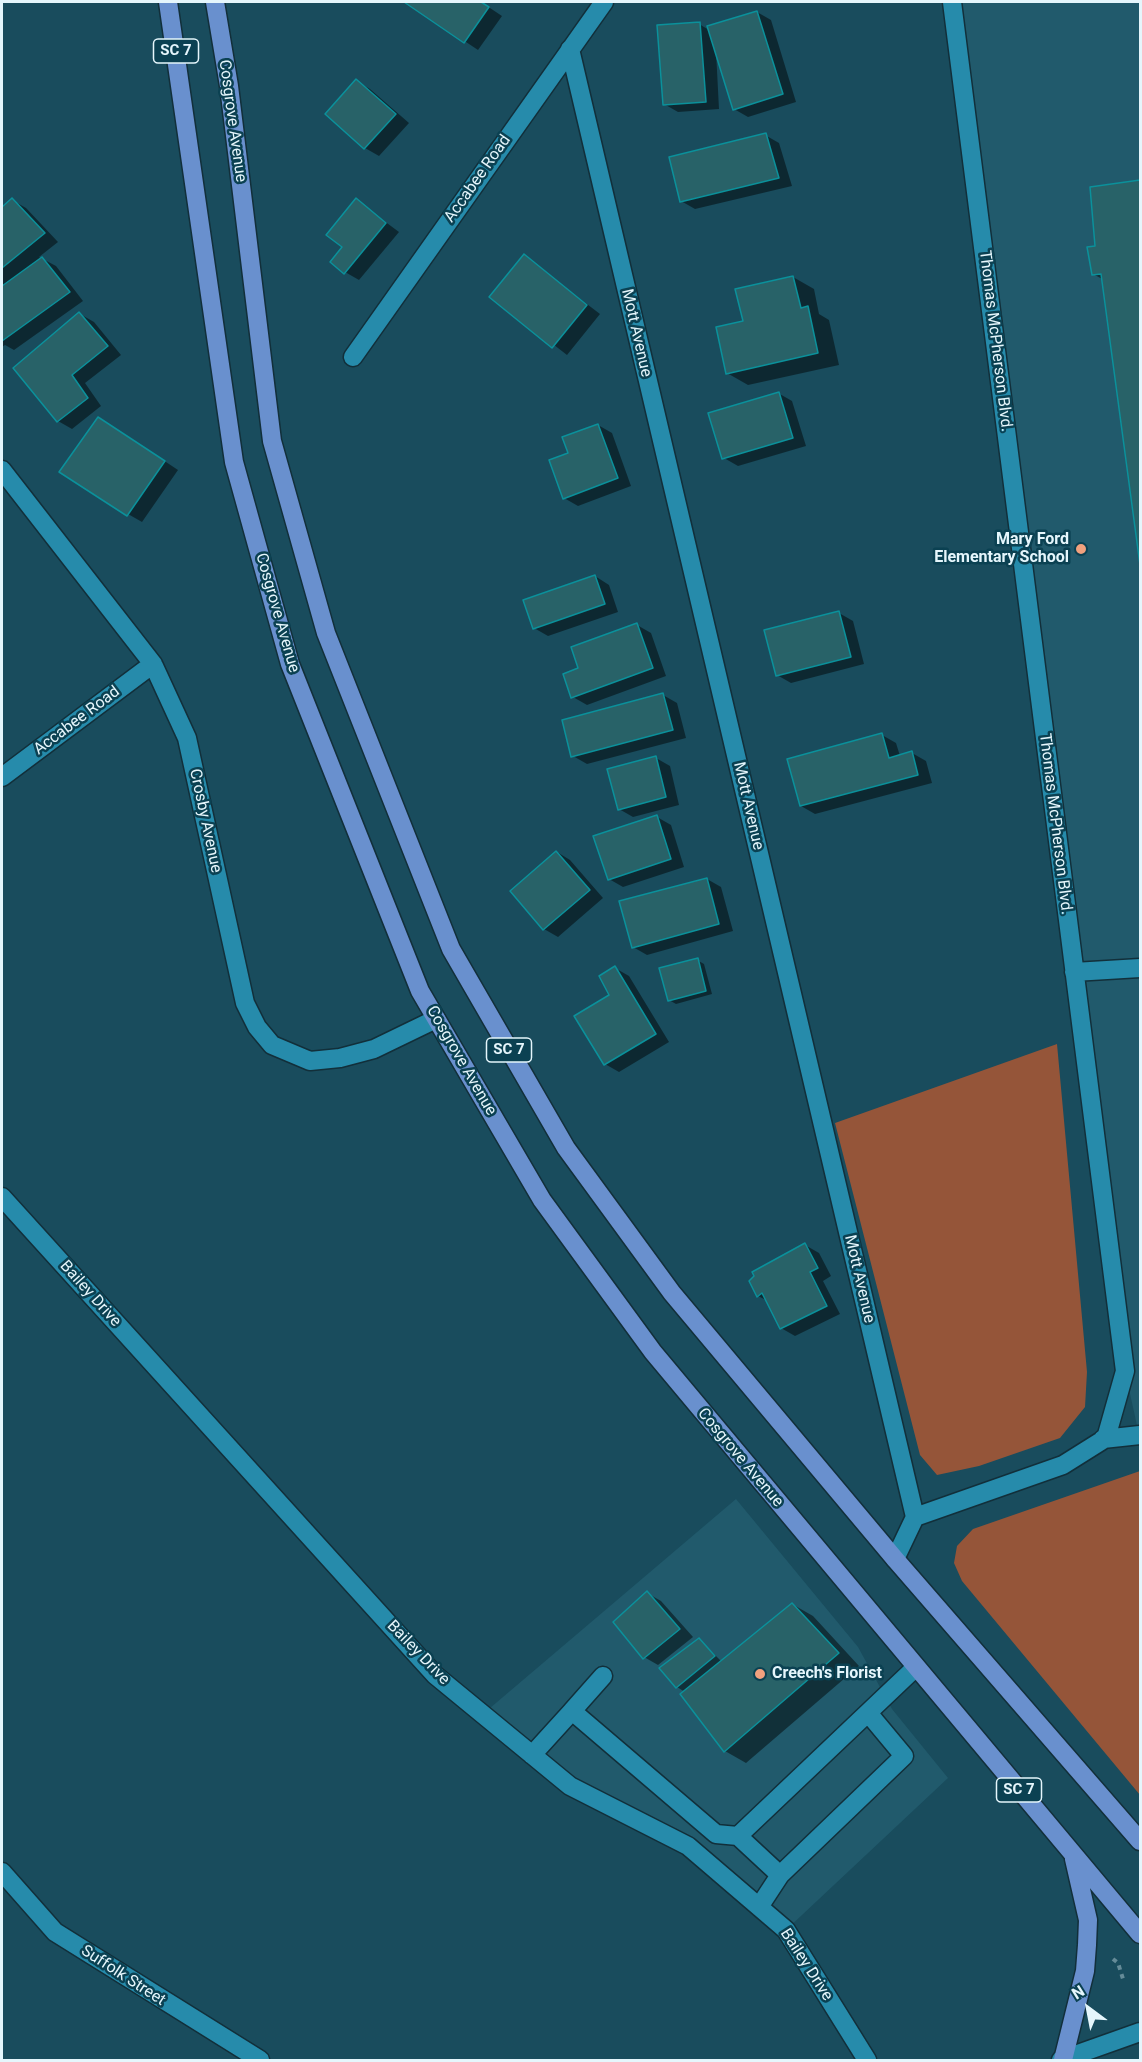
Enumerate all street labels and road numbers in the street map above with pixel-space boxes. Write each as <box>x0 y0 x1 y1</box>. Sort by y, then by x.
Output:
road number: SC 7 <box>154 39 198 63</box>
street label: Cosgrove Avenue <box>214 59 250 183</box>
street label: Accabee Road <box>441 132 515 226</box>
street label: Thomas McPherson Blvd. <box>974 249 1016 433</box>
street label: Mott Avenue <box>617 287 655 379</box>
street label: Cosgrove Avenue <box>251 551 303 675</box>
street label: Accabee Road <box>30 682 124 760</box>
street label: Thomas McPherson Blvd. <box>1034 732 1076 916</box>
street label: Mott Avenue <box>729 760 767 852</box>
street label: Crosby Avenue <box>185 767 225 875</box>
street label: Cosgrove Avenue <box>422 1003 500 1119</box>
road number: SC 7 <box>486 1038 532 1062</box>
street label: Mott Avenue <box>840 1233 878 1325</box>
street label: Bailey Drive <box>55 1257 125 1331</box>
street label: Cosgrove Avenue <box>693 1405 787 1511</box>
street label: Bailey Drive <box>383 1617 453 1689</box>
road number: SC 7 <box>996 1778 1042 1802</box>
street label: Bailey Drive <box>776 1925 836 2005</box>
street label: Suffolk Street <box>77 1942 169 2010</box>

